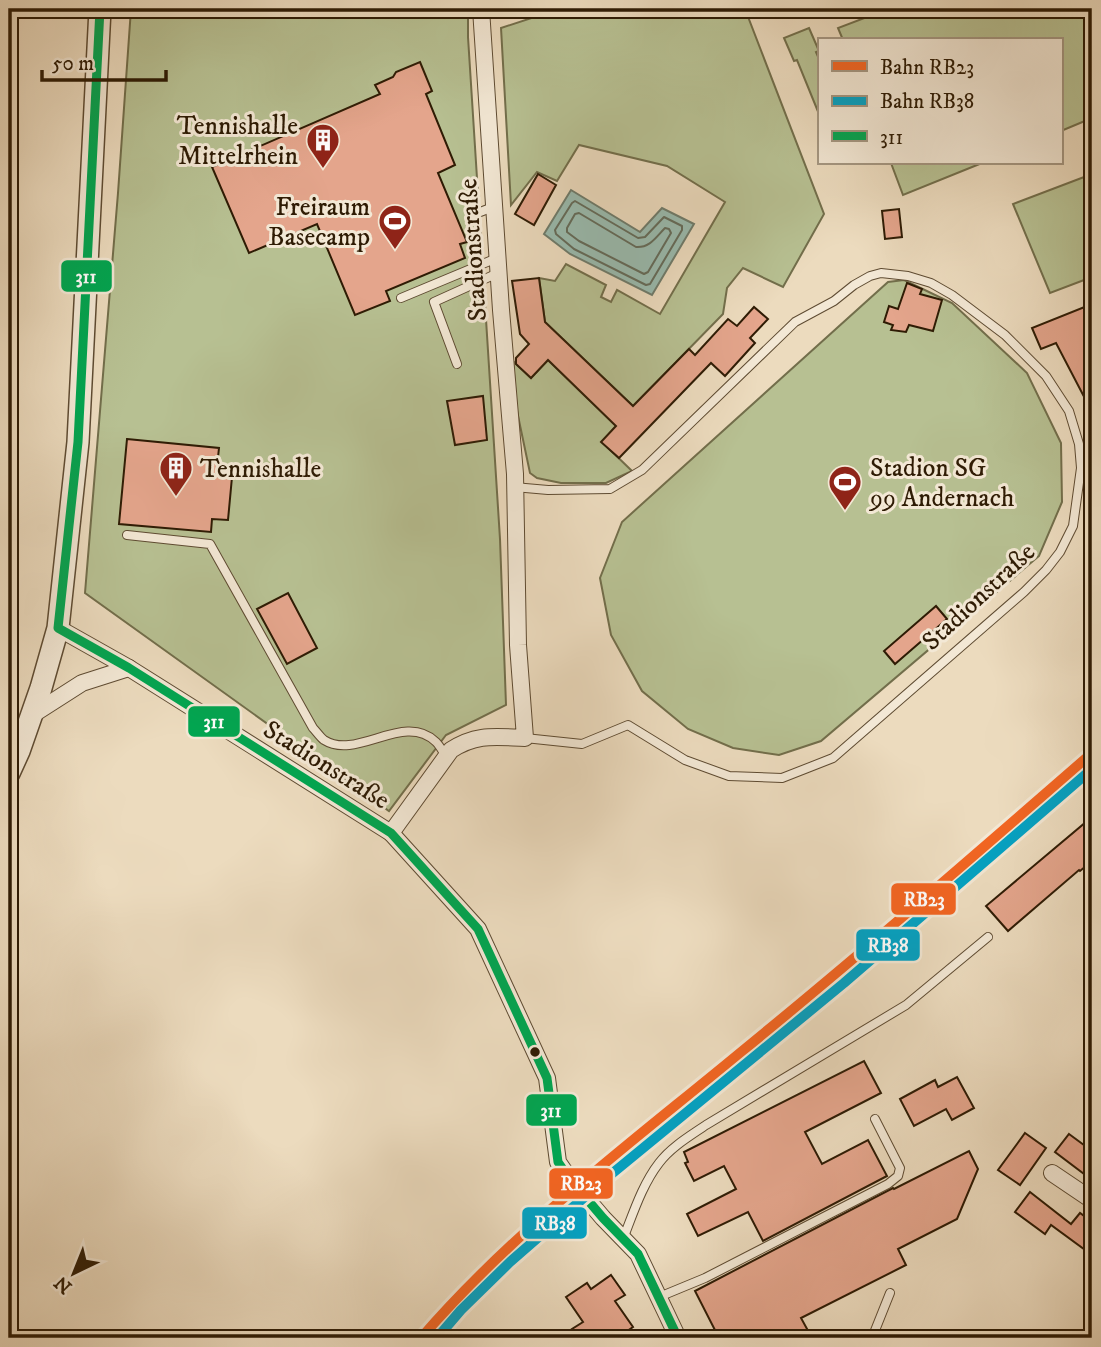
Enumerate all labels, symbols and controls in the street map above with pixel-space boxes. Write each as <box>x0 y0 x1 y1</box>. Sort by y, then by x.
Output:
scale bar <box>42 38 166 82</box>
legend <box>818 38 1062 164</box>
text: 50 m <box>52 51 94 77</box>
text: Bahn RB23 <box>880 55 974 81</box>
text: Bahn RB38 <box>880 89 974 115</box>
place label: Tennishalle Mittelrhein <box>177 110 298 173</box>
building icon: Tennishalle Mittelrhein <box>304 121 342 170</box>
text: 311 <box>880 125 903 151</box>
street label: Stadionstraße <box>452 177 495 322</box>
place label: Freiraum Basecamp <box>268 191 370 254</box>
sports icon: Freiraum Basecamp <box>376 202 414 251</box>
line badge: 311 <box>60 259 113 293</box>
text: 311 <box>75 266 97 289</box>
building icon: Tennishalle <box>157 449 195 498</box>
place label: Stadion SG 99 Andernach <box>868 452 1015 515</box>
place label: Tennishalle <box>200 453 321 486</box>
sports icon: Stadion SG 99 Andernach <box>826 463 864 512</box>
street label: Stadionstraße <box>915 536 1043 658</box>
line badge: 311 <box>187 705 241 738</box>
text: 311 <box>203 711 225 734</box>
street label: Stadionstraße <box>257 713 396 817</box>
line badge: RB23 <box>890 882 957 916</box>
text: RB23 <box>903 889 945 912</box>
line badge: RB38 <box>855 928 921 962</box>
text: RB38 <box>867 935 909 958</box>
unlabelled marker <box>528 1045 542 1059</box>
line badge: 311 <box>525 1093 578 1127</box>
text: 311 <box>540 1100 562 1123</box>
line badge: RB23 <box>548 1167 614 1200</box>
text: RB23 <box>560 1173 602 1196</box>
line badge: RB38 <box>521 1206 588 1240</box>
text: RB38 <box>534 1213 576 1236</box>
north arrow <box>38 1238 108 1308</box>
text: N <box>50 1270 77 1298</box>

